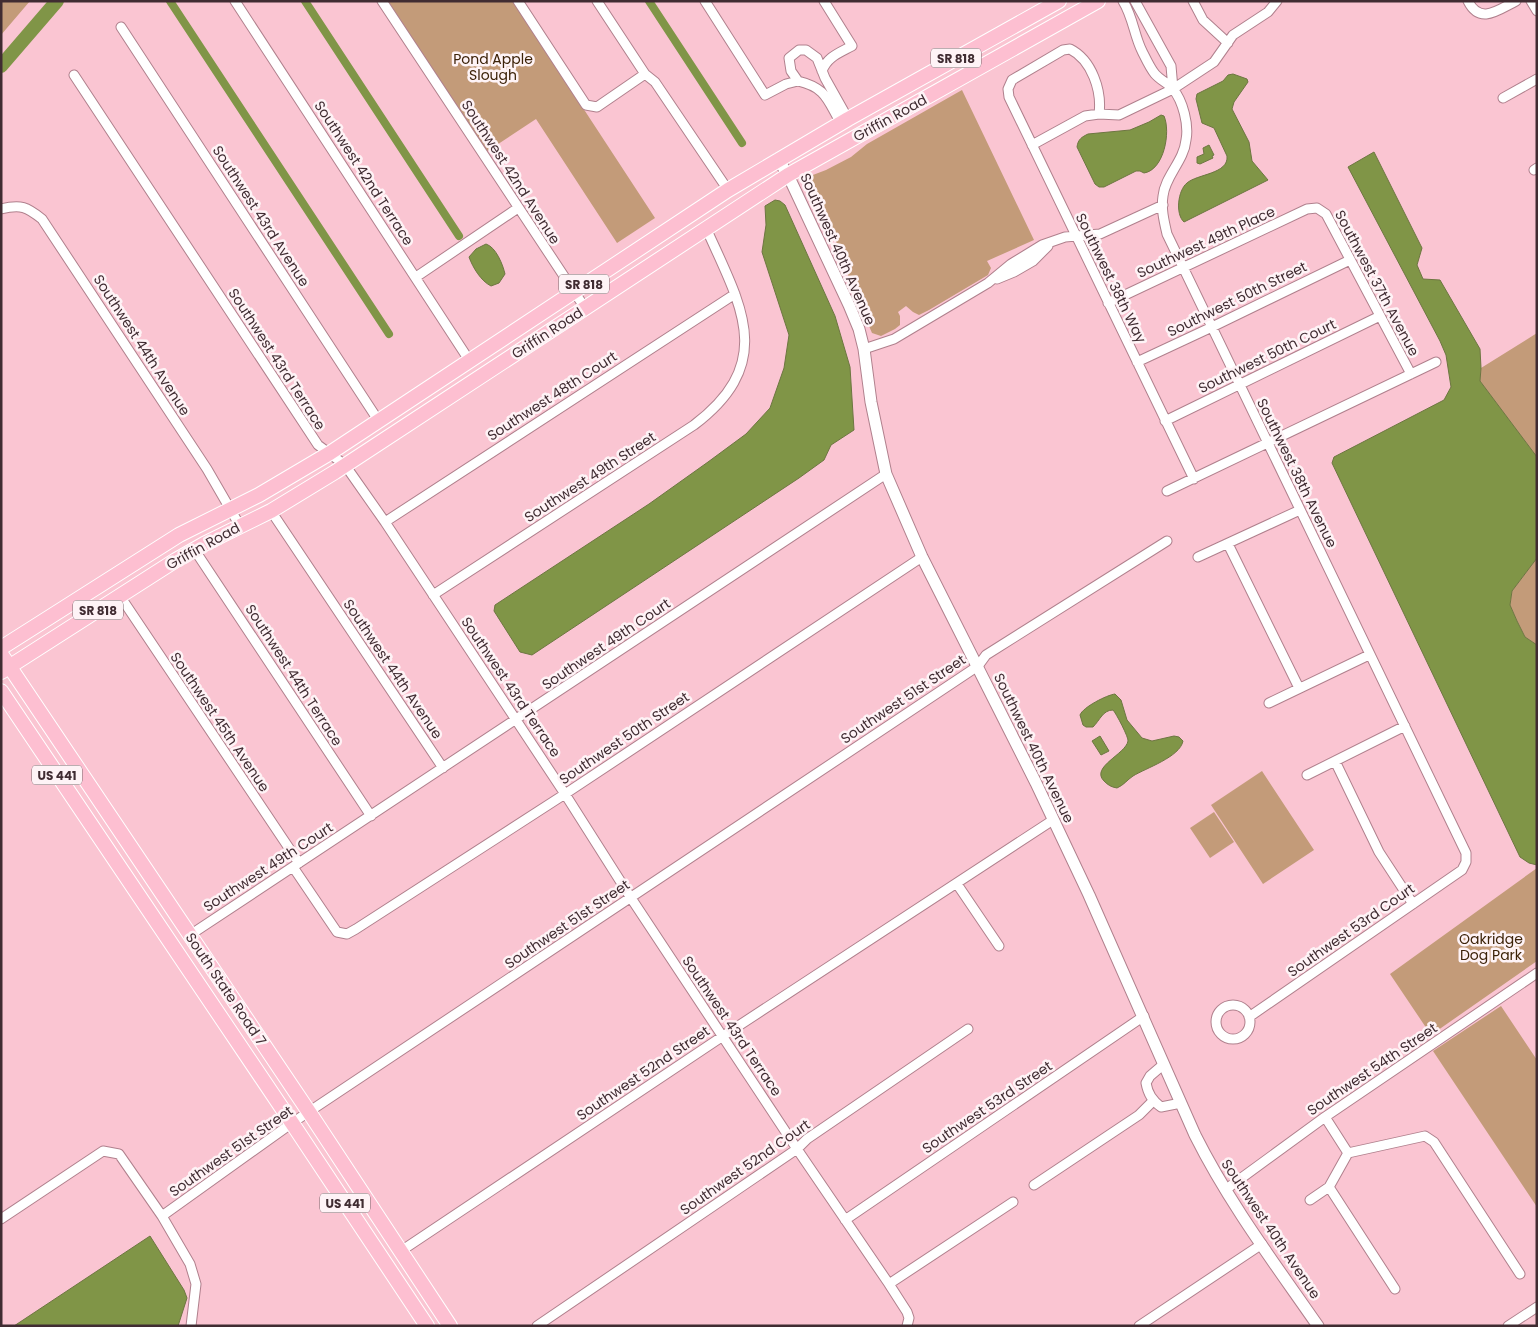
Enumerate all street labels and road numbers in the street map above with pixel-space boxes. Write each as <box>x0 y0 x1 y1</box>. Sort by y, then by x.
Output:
road number: SR 818 <box>931 48 981 68</box>
street label: Griffin Road <box>850 90 930 146</box>
street label: Southwest 42nd Avenue <box>457 96 565 248</box>
street label: Southwest 42nd Terrace <box>310 97 419 250</box>
street label: Southwest 43rd Avenue <box>208 142 314 291</box>
street label: Southwest 40th Avenue <box>795 170 881 328</box>
street label: Southwest 49th Place <box>1134 201 1279 283</box>
street label: Southwest 37th Avenue <box>1330 206 1424 360</box>
street label: Southwest 38th Way <box>1071 210 1151 346</box>
street label: Southwest 50th Street <box>1164 257 1310 341</box>
street label: Southwest 44th Avenue <box>89 271 195 420</box>
road number: SR 818 <box>559 274 609 294</box>
street label: Southwest 43rd Terrace <box>224 284 331 434</box>
street label: Griffin Road <box>507 302 587 364</box>
street label: Southwest 50th Court <box>1195 314 1339 398</box>
street label: Southwest 48th Court <box>483 346 621 446</box>
street label: Southwest 38th Avenue <box>1252 395 1342 551</box>
street label: Southwest 49th Street <box>520 427 660 527</box>
street label: Griffin Road <box>163 518 243 574</box>
street label: Southwest 49th Court <box>538 593 674 695</box>
street label: Southwest 44th Avenue <box>339 595 447 743</box>
road number: SR 818 <box>73 600 123 620</box>
street label: Southwest 44th Terrace <box>241 600 348 750</box>
street label: Southwest 43rd Terrace <box>456 613 566 761</box>
street label: Southwest 45th Avenue <box>166 648 274 796</box>
street label: Southwest 51st Street <box>837 650 969 748</box>
street label: Southwest 40th Avenue <box>989 670 1079 827</box>
street label: Southwest 50th Street <box>555 687 693 789</box>
road number: US 441 <box>32 766 82 784</box>
street label: Southwest 49th Court <box>199 818 337 916</box>
street label: Southwest 51st Street <box>501 875 633 973</box>
street label: Southwest 53rd Court <box>1283 878 1419 982</box>
street label: South State Road 7 <box>181 929 271 1050</box>
street label: Southwest 43rd Terrace <box>677 952 787 1100</box>
street label: Southwest 54th Street <box>1303 1018 1441 1120</box>
street label: Southwest 52nd Street <box>573 1021 713 1125</box>
street label: Southwest 53rd Street <box>918 1056 1056 1158</box>
street label: Southwest 51st Street <box>165 1101 297 1201</box>
street label: Southwest 52nd Court <box>676 1114 814 1220</box>
street label: Southwest 40th Avenue <box>1217 1155 1325 1303</box>
road number: US 441 <box>320 1194 370 1212</box>

